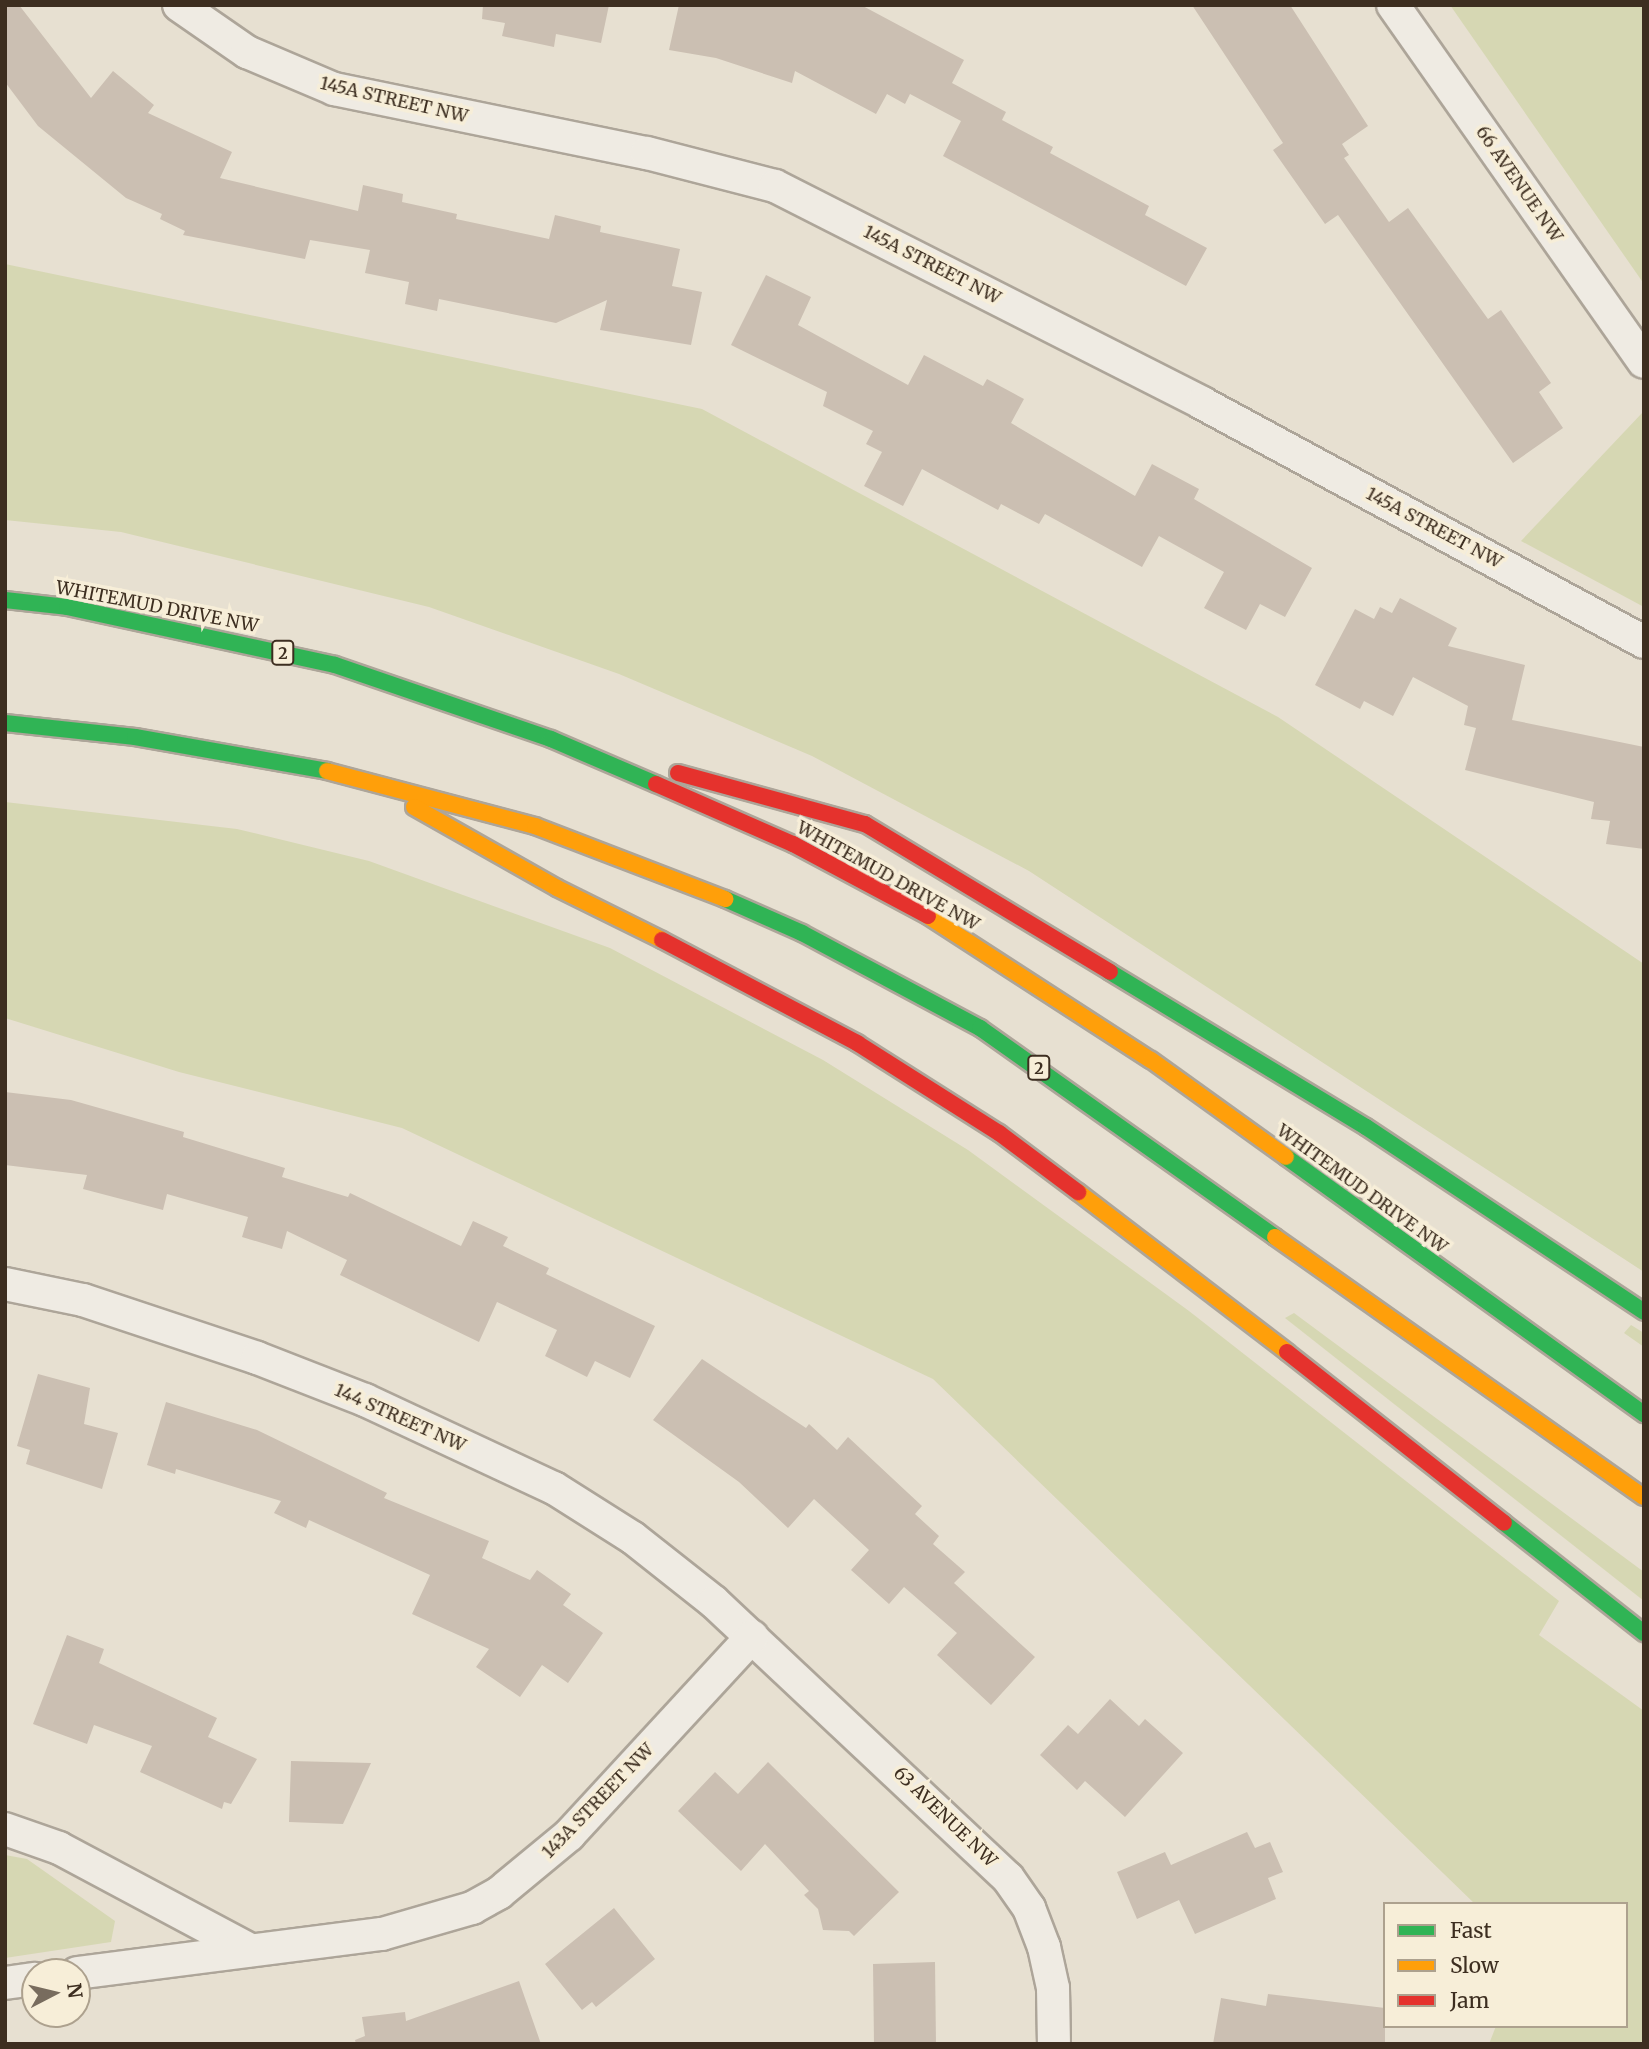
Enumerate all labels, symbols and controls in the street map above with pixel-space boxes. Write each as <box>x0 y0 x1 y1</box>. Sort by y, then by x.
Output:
street label: 145A STREET NW <box>318 72 470 128</box>
street label: 66 AVENUE NW <box>1471 122 1567 246</box>
street label: 145A STREET NW <box>860 221 1004 309</box>
street label: 145A STREET NW <box>1362 483 1506 573</box>
street label: WHITEMUD DRIVE NW <box>54 577 260 637</box>
road number: 2 <box>271 640 295 666</box>
street label: WHITEMUD DRIVE NW <box>793 817 983 935</box>
road number: 2 <box>1027 1056 1051 1080</box>
street label: WHITEMUD DRIVE NW <box>1273 1120 1451 1258</box>
street label: 144 STREET NW <box>331 1379 469 1457</box>
street label: 143A STREET NW <box>538 1739 658 1863</box>
street label: 63 AVENUE NW <box>889 1762 1001 1872</box>
legend <box>1383 1902 1628 2028</box>
text: Fast <box>1450 1917 1492 1944</box>
text: Slow <box>1450 1952 1499 1979</box>
north arrow <box>21 1958 91 2028</box>
text: N <box>62 1982 88 2000</box>
text: Jam <box>1450 1987 1489 2014</box>

